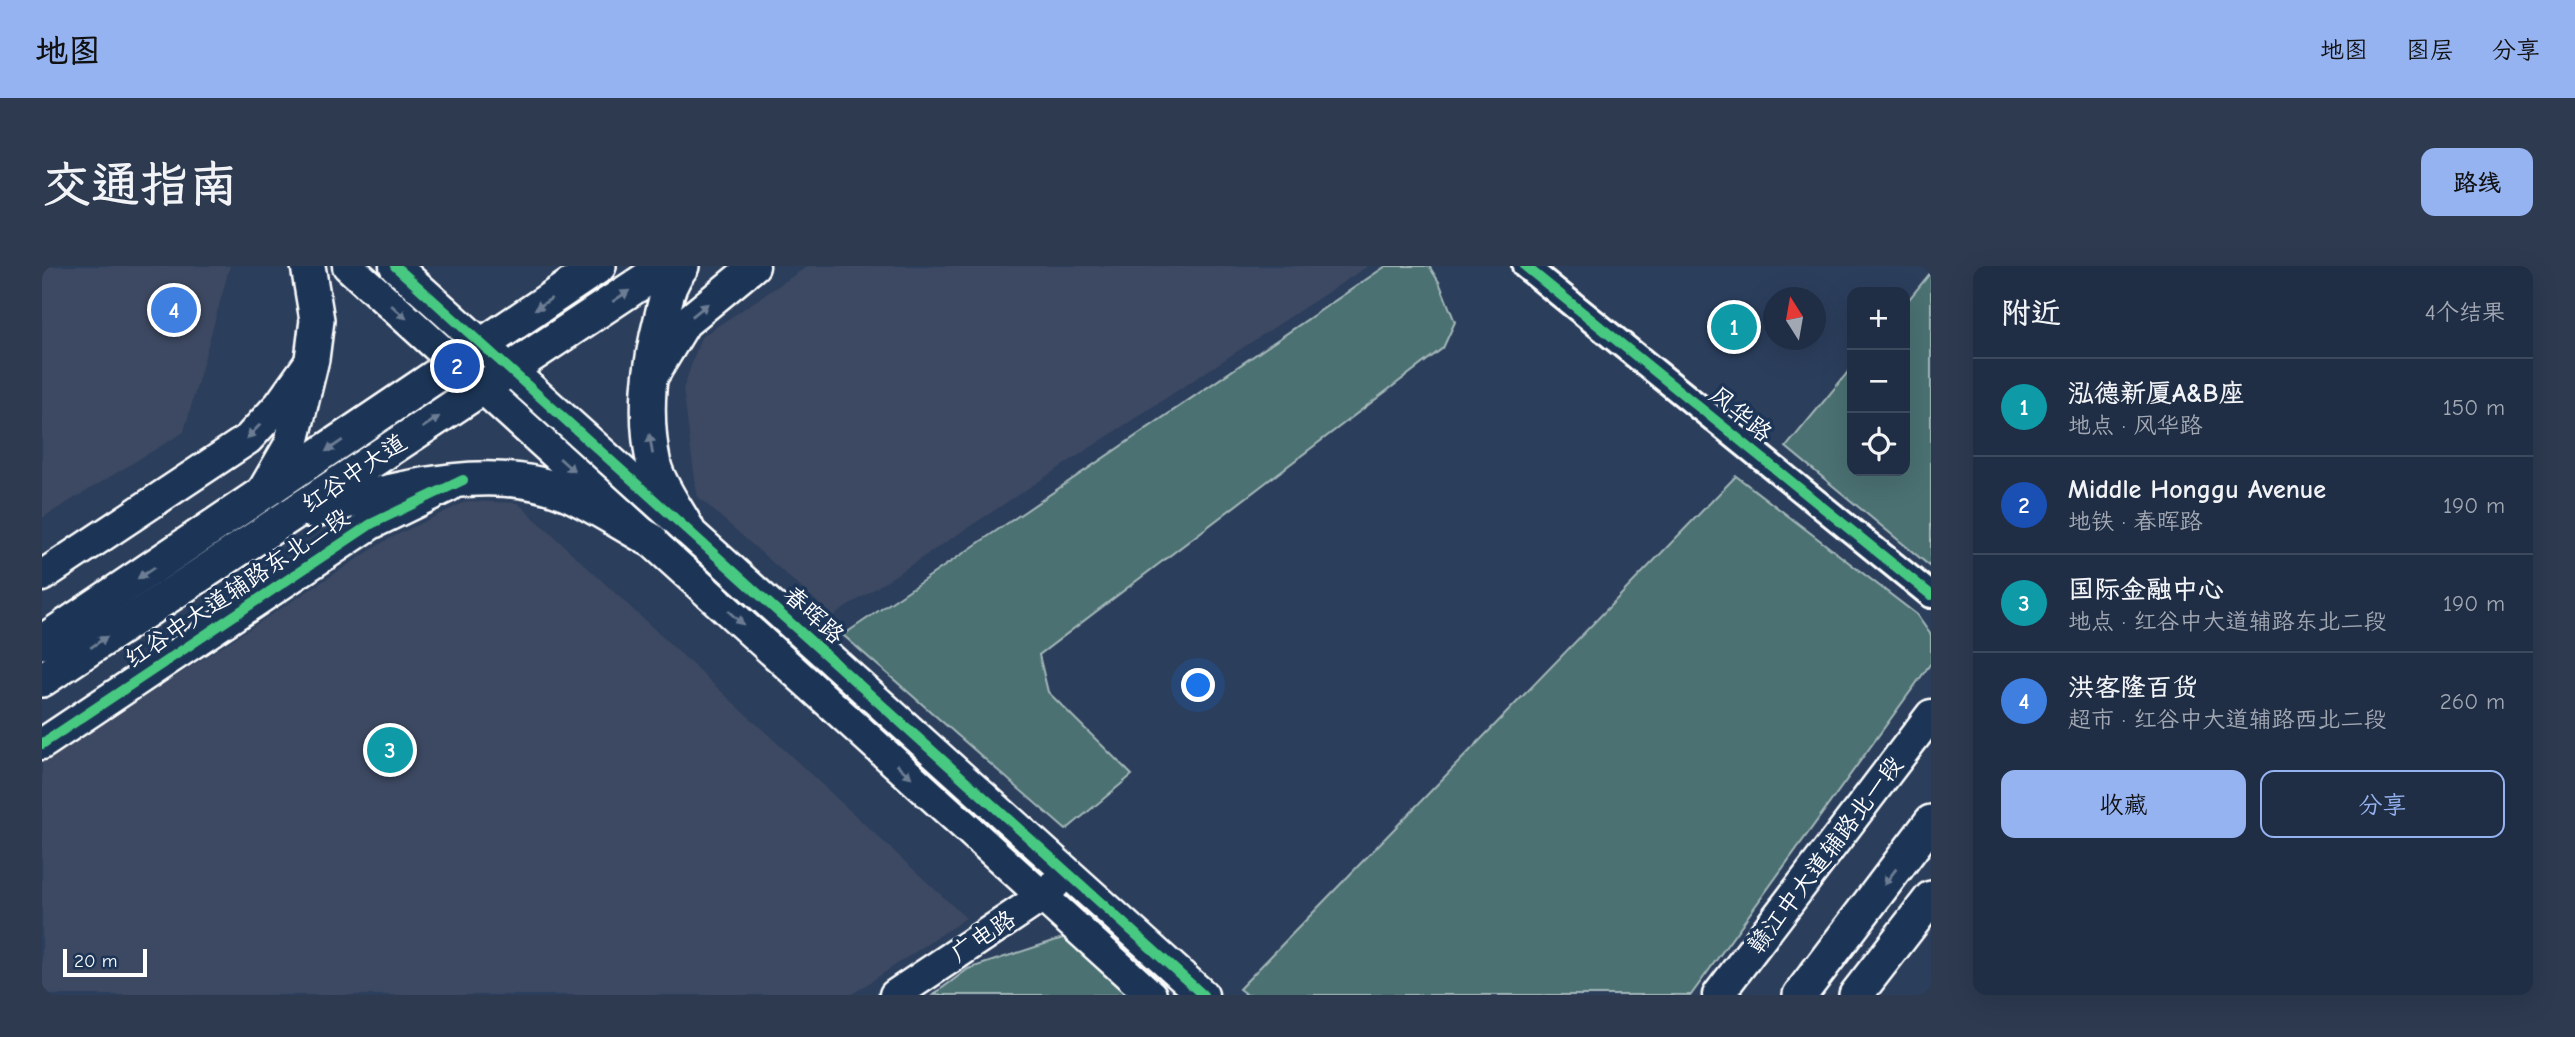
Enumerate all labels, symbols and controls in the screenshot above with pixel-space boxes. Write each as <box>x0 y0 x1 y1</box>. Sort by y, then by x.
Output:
text: 地图 <box>35 32 101 70</box>
text: 地图 <box>2320 36 2368 64</box>
text: 图层 <box>2406 36 2454 64</box>
text: 分享 <box>2492 36 2540 64</box>
button: 路线 <box>2421 148 2533 216</box>
text: 交通指南 <box>42 157 238 213</box>
pin: 4 <box>151 284 197 336</box>
north arrow <box>1763 287 1826 350</box>
map controls <box>1847 287 1910 476</box>
button: + <box>1847 287 1910 350</box>
one-way arrow <box>612 289 630 303</box>
text: 附近 <box>2001 296 2061 331</box>
one-way arrow <box>533 297 552 310</box>
text: 4个结果 <box>2425 299 2505 326</box>
pin: 1 <box>1711 301 1757 353</box>
one-way arrow <box>691 303 709 318</box>
one-way arrow <box>390 304 408 320</box>
pin: 2 <box>434 340 480 392</box>
button: − <box>1847 350 1910 413</box>
text: 泓德新厦A&B座 <box>2068 379 2245 409</box>
street label: 风华路 <box>1704 380 1778 448</box>
text: 1 <box>2019 394 2029 421</box>
text: 150 m <box>2443 394 2505 421</box>
text: 地点 · 风华路 <box>2068 412 2202 439</box>
button: locate <box>1847 413 1910 476</box>
one-way arrow <box>422 416 441 429</box>
one-way arrow <box>246 423 263 440</box>
street label: 红谷中大道 <box>296 428 412 518</box>
one-way arrow <box>645 432 656 454</box>
one-way arrow <box>325 439 343 453</box>
one-way arrow <box>558 457 576 473</box>
text: Middle Honggu Avenue <box>2068 475 2326 505</box>
text: 2 <box>2018 492 2030 519</box>
text: 190 m <box>2443 492 2505 519</box>
street label: 红谷中大道辅路东北二段 <box>120 503 354 673</box>
text: 地铁 · 春晖路 <box>2068 508 2202 535</box>
one-way arrow <box>137 566 155 580</box>
text: 国际金融中心 <box>2068 575 2224 605</box>
street label: 春晖路 <box>778 581 850 649</box>
text: 3 <box>2018 590 2030 617</box>
text: 190 m <box>2443 590 2505 617</box>
text: 地点 · 红谷中大道辅路东北二段 <box>2068 608 2386 635</box>
one-way arrow <box>727 609 744 625</box>
one-way arrow <box>89 636 109 649</box>
your location <box>1181 668 1215 702</box>
text: 洪客隆百货 <box>2068 673 2198 703</box>
text: 4 <box>2019 688 2029 715</box>
text: 260 m <box>2440 688 2505 715</box>
text: 超市 · 红谷中大道辅路西北二段 <box>2068 706 2386 733</box>
pin: 3 <box>367 724 413 776</box>
street label: 赣江中大道辅路北一段 <box>1742 751 1908 959</box>
one-way arrow <box>895 762 912 778</box>
button: 收藏 <box>2001 770 2246 838</box>
button: 分享 <box>2260 770 2505 838</box>
one-way arrow <box>1882 867 1897 885</box>
street label: 广电路 <box>945 904 1021 968</box>
scale bar <box>63 946 147 978</box>
text: 20 m <box>74 950 118 972</box>

